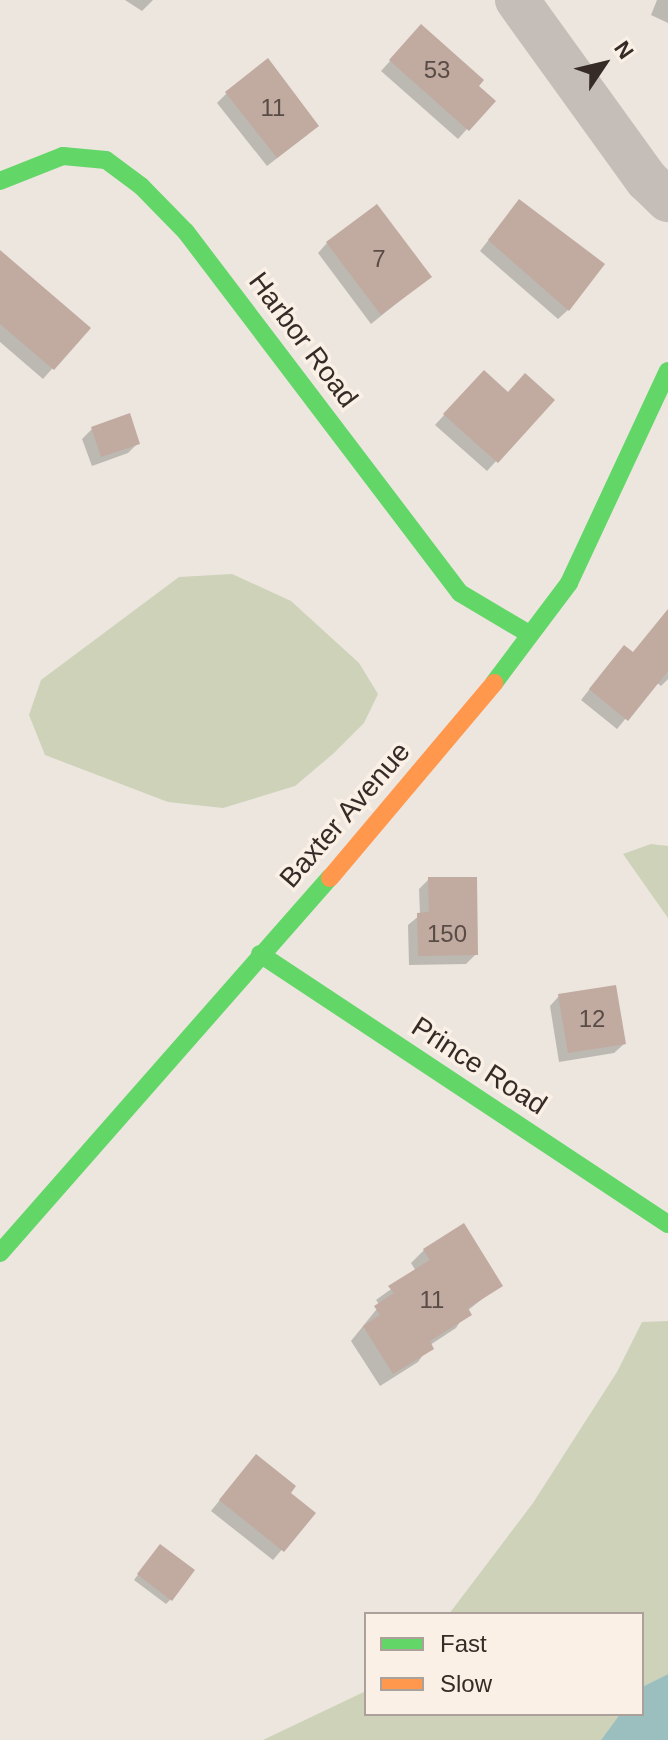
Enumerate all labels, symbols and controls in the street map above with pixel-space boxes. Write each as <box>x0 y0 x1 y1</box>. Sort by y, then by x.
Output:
north arrow <box>564 24 644 104</box>
text: N <box>609 36 639 64</box>
house number: 53 <box>424 56 450 84</box>
house number: 11 <box>261 94 285 122</box>
house number: 7 <box>372 245 386 273</box>
street label: Harbor Road <box>241 266 365 414</box>
street label: Baxter Avenue <box>272 735 418 895</box>
house number: 150 <box>427 920 467 948</box>
house number: 12 <box>579 1005 605 1033</box>
street label: Prince Road <box>405 1010 553 1122</box>
house number: 11 <box>420 1286 444 1314</box>
legend <box>364 1612 644 1716</box>
text: Fast <box>440 1630 487 1657</box>
text: Slow <box>440 1670 492 1697</box>

